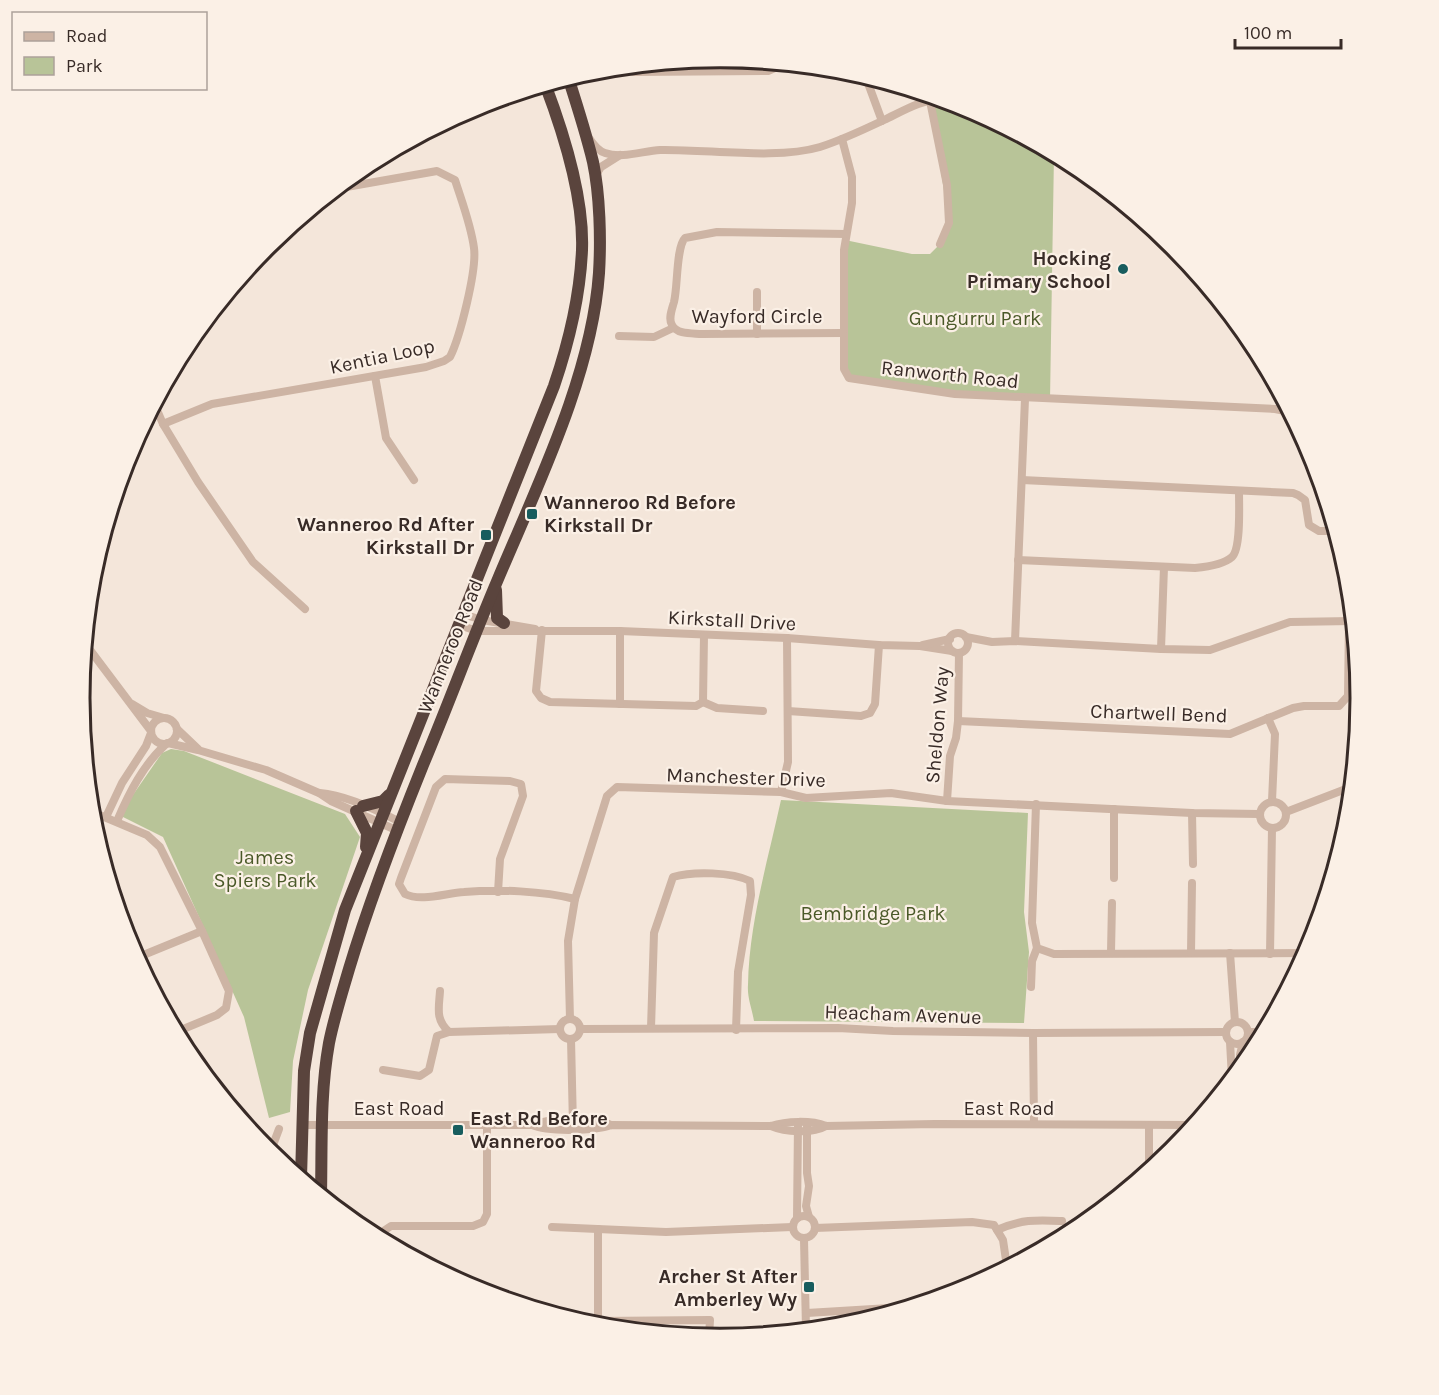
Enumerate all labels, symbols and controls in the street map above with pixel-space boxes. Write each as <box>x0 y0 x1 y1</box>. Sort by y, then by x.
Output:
legend <box>12 12 207 90</box>
scale bar <box>1235 12 1342 50</box>
text: 100 m <box>1244 22 1292 44</box>
text: Road <box>66 25 107 47</box>
text: Park <box>66 55 103 77</box>
place label: Hocking Primary School <box>967 247 1111 293</box>
marker: Hocking Primary School <box>1116 262 1130 276</box>
street label: Wayford Circle <box>692 305 822 328</box>
park label: Gungurru Park <box>909 307 1041 330</box>
street label: Kentia Loop <box>328 334 437 379</box>
street label: Ranworth Road <box>880 356 1020 393</box>
place label: Wanneroo Rd Before Kirkstall Dr <box>544 491 736 537</box>
marker: Wanneroo Rd Before Kirkstall Dr <box>525 507 539 521</box>
place label: Wanneroo Rd After Kirkstall Dr <box>297 513 474 559</box>
marker: Wanneroo Rd After Kirkstall Dr <box>479 528 493 542</box>
street label: Wanneroo Road <box>413 576 488 717</box>
street label: Kirkstall Drive <box>667 606 797 635</box>
street label: Sheldon Way <box>921 666 954 784</box>
street label: Chartwell Bend <box>1090 700 1228 727</box>
street label: Manchester Drive <box>666 763 826 792</box>
park label: James Spiers Park <box>213 846 317 892</box>
park label: Bembridge Park <box>800 902 946 925</box>
street label: Heacham Avenue <box>824 1000 982 1029</box>
street label: East Road <box>353 1097 445 1120</box>
street label: East Road <box>963 1097 1055 1120</box>
place label: East Rd Before Wanneroo Rd <box>470 1107 608 1153</box>
marker: East Rd Before Wanneroo Rd <box>451 1123 465 1137</box>
place label: Archer St After Amberley Wy <box>658 1265 797 1311</box>
marker: Archer St After Amberley Wy <box>802 1280 816 1294</box>

